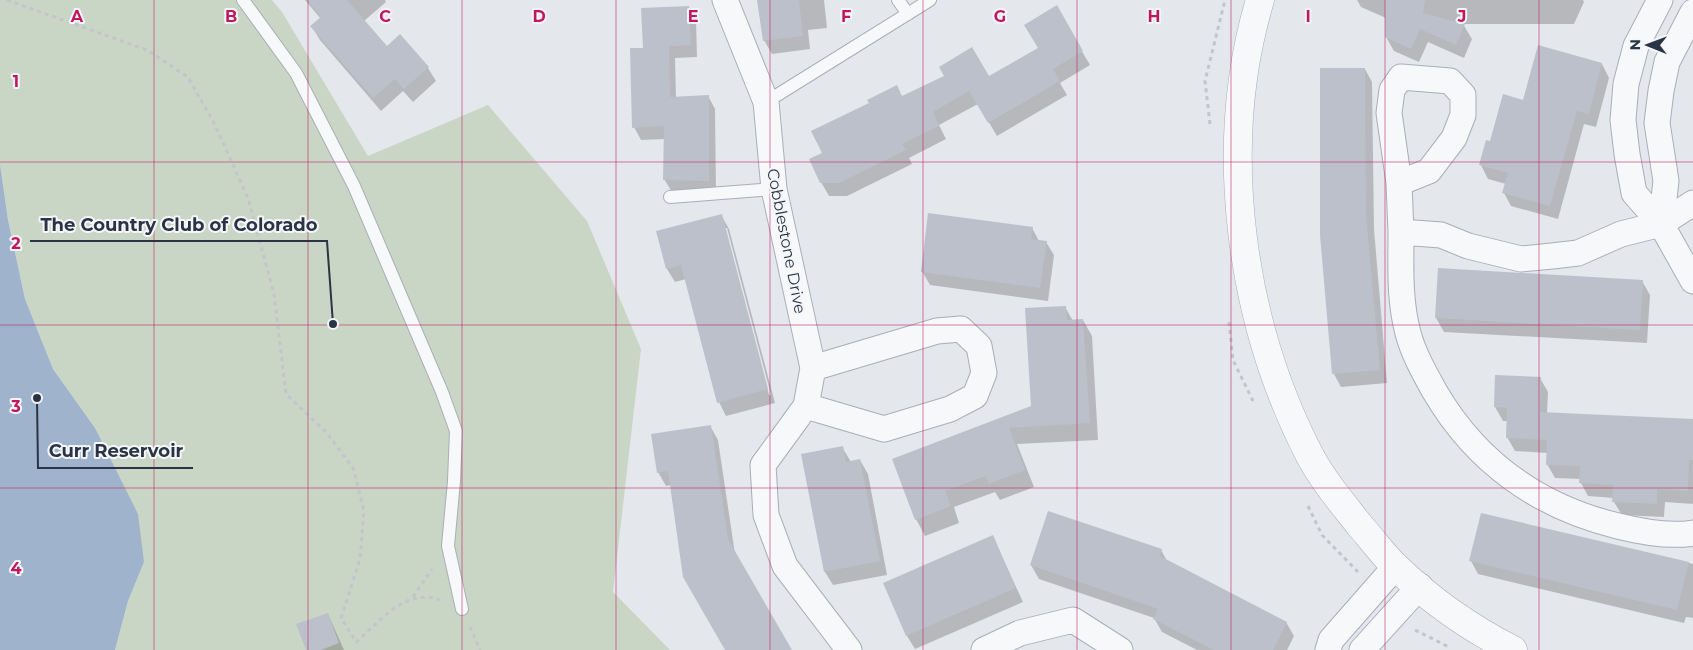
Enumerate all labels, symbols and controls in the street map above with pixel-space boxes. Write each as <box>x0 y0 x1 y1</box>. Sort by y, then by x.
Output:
text: A <box>70 7 84 26</box>
text: B <box>225 7 237 26</box>
text: C <box>379 7 391 26</box>
text: D <box>532 7 546 26</box>
text: E <box>688 7 698 26</box>
text: F <box>841 7 851 26</box>
text: G <box>994 7 1006 26</box>
text: H <box>1148 7 1160 26</box>
text: I <box>1305 7 1311 26</box>
text: J <box>1457 7 1466 26</box>
north arrow <box>1623 20 1673 70</box>
text: N <box>1626 39 1644 51</box>
text: 1 <box>13 72 19 91</box>
street label: Cobblestone Drive <box>763 167 810 315</box>
callout: The Country Club of Colorado <box>30 208 327 241</box>
text: The Country Club of Colorado <box>40 214 318 236</box>
text: 2 <box>11 234 21 253</box>
text: 3 <box>10 397 21 416</box>
callout: Curr Reservoir <box>38 435 193 468</box>
text: Curr Reservoir <box>49 440 184 462</box>
text: 4 <box>10 559 22 578</box>

